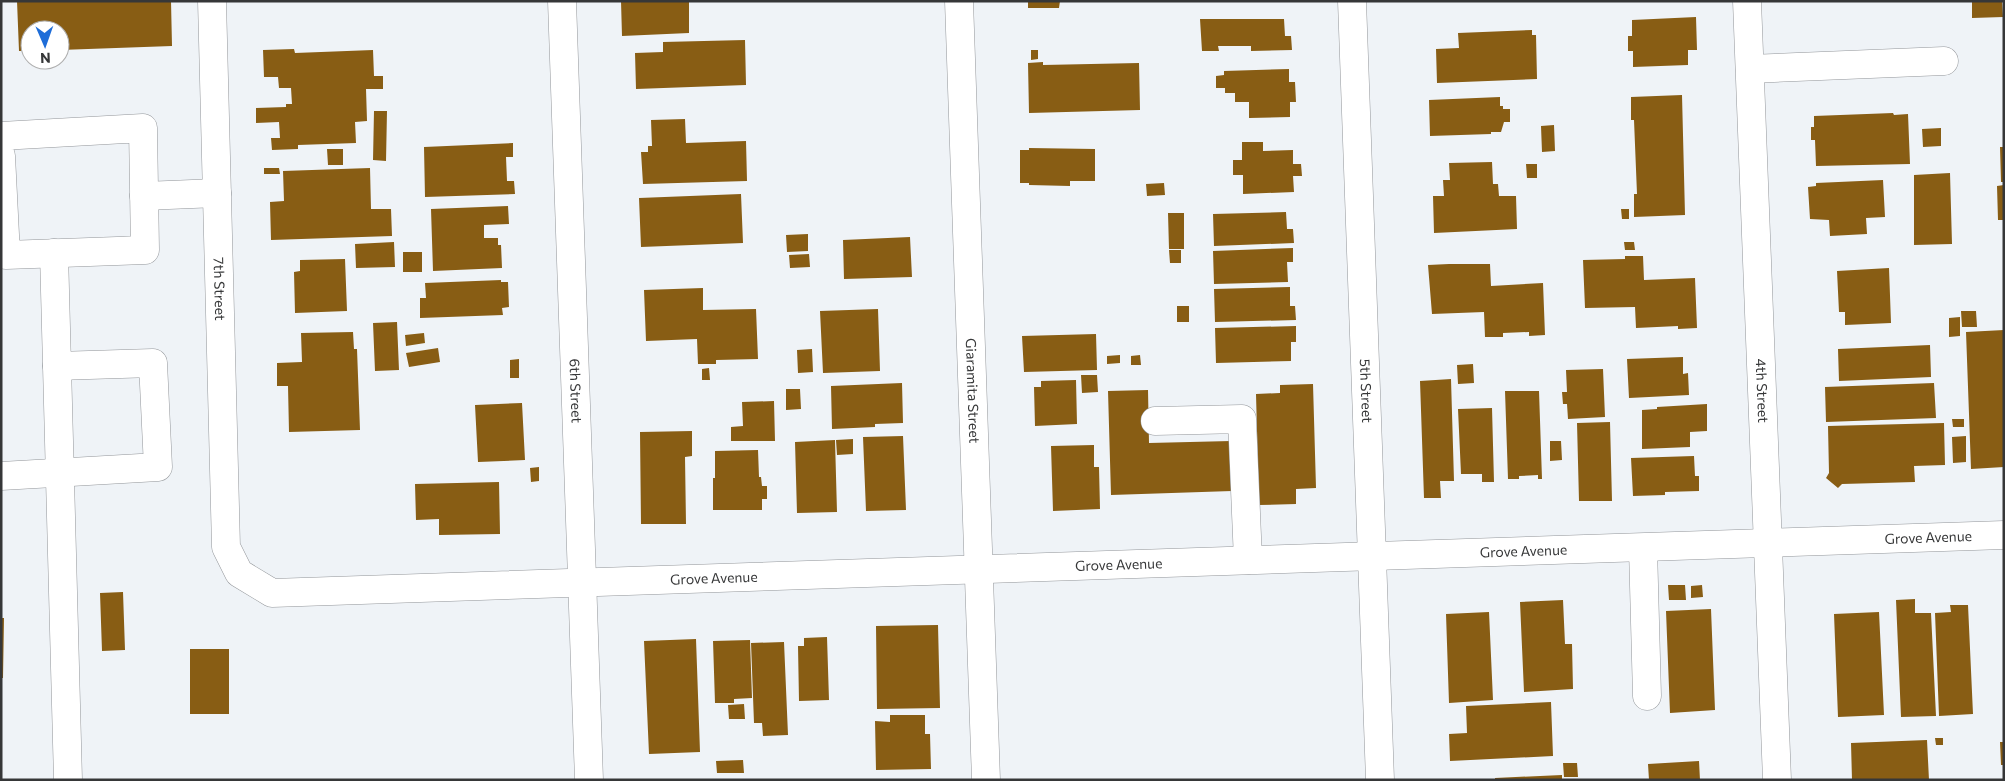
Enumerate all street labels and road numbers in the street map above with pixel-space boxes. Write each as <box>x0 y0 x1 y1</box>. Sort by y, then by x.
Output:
street label: 7th Street <box>211 257 229 321</box>
street label: Giaramita Street <box>963 338 983 444</box>
street label: 6th Street <box>566 358 586 424</box>
street label: 5th Street <box>1357 358 1376 423</box>
street label: 4th Street <box>1753 358 1772 423</box>
street label: Grove Avenue <box>1884 527 1972 547</box>
street label: Grove Avenue <box>1479 541 1567 561</box>
street label: Grove Avenue <box>1075 554 1163 574</box>
street label: Grove Avenue <box>670 568 758 588</box>

